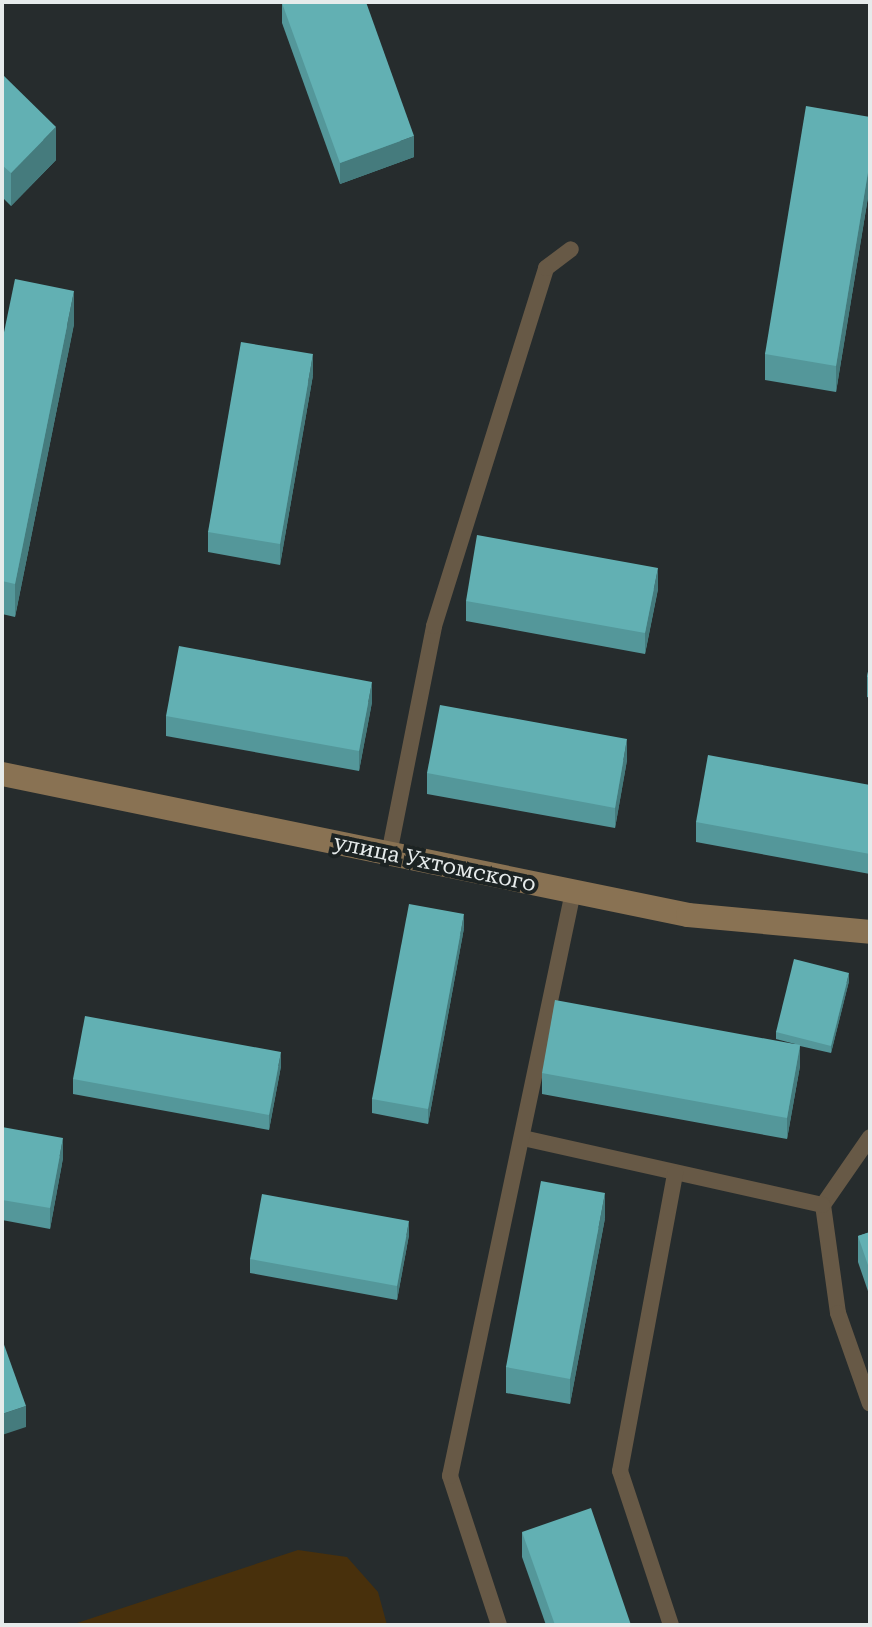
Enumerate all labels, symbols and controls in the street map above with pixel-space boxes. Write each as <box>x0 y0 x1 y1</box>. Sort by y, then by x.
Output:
street label: улица Ухтомского <box>331 829 539 897</box>

